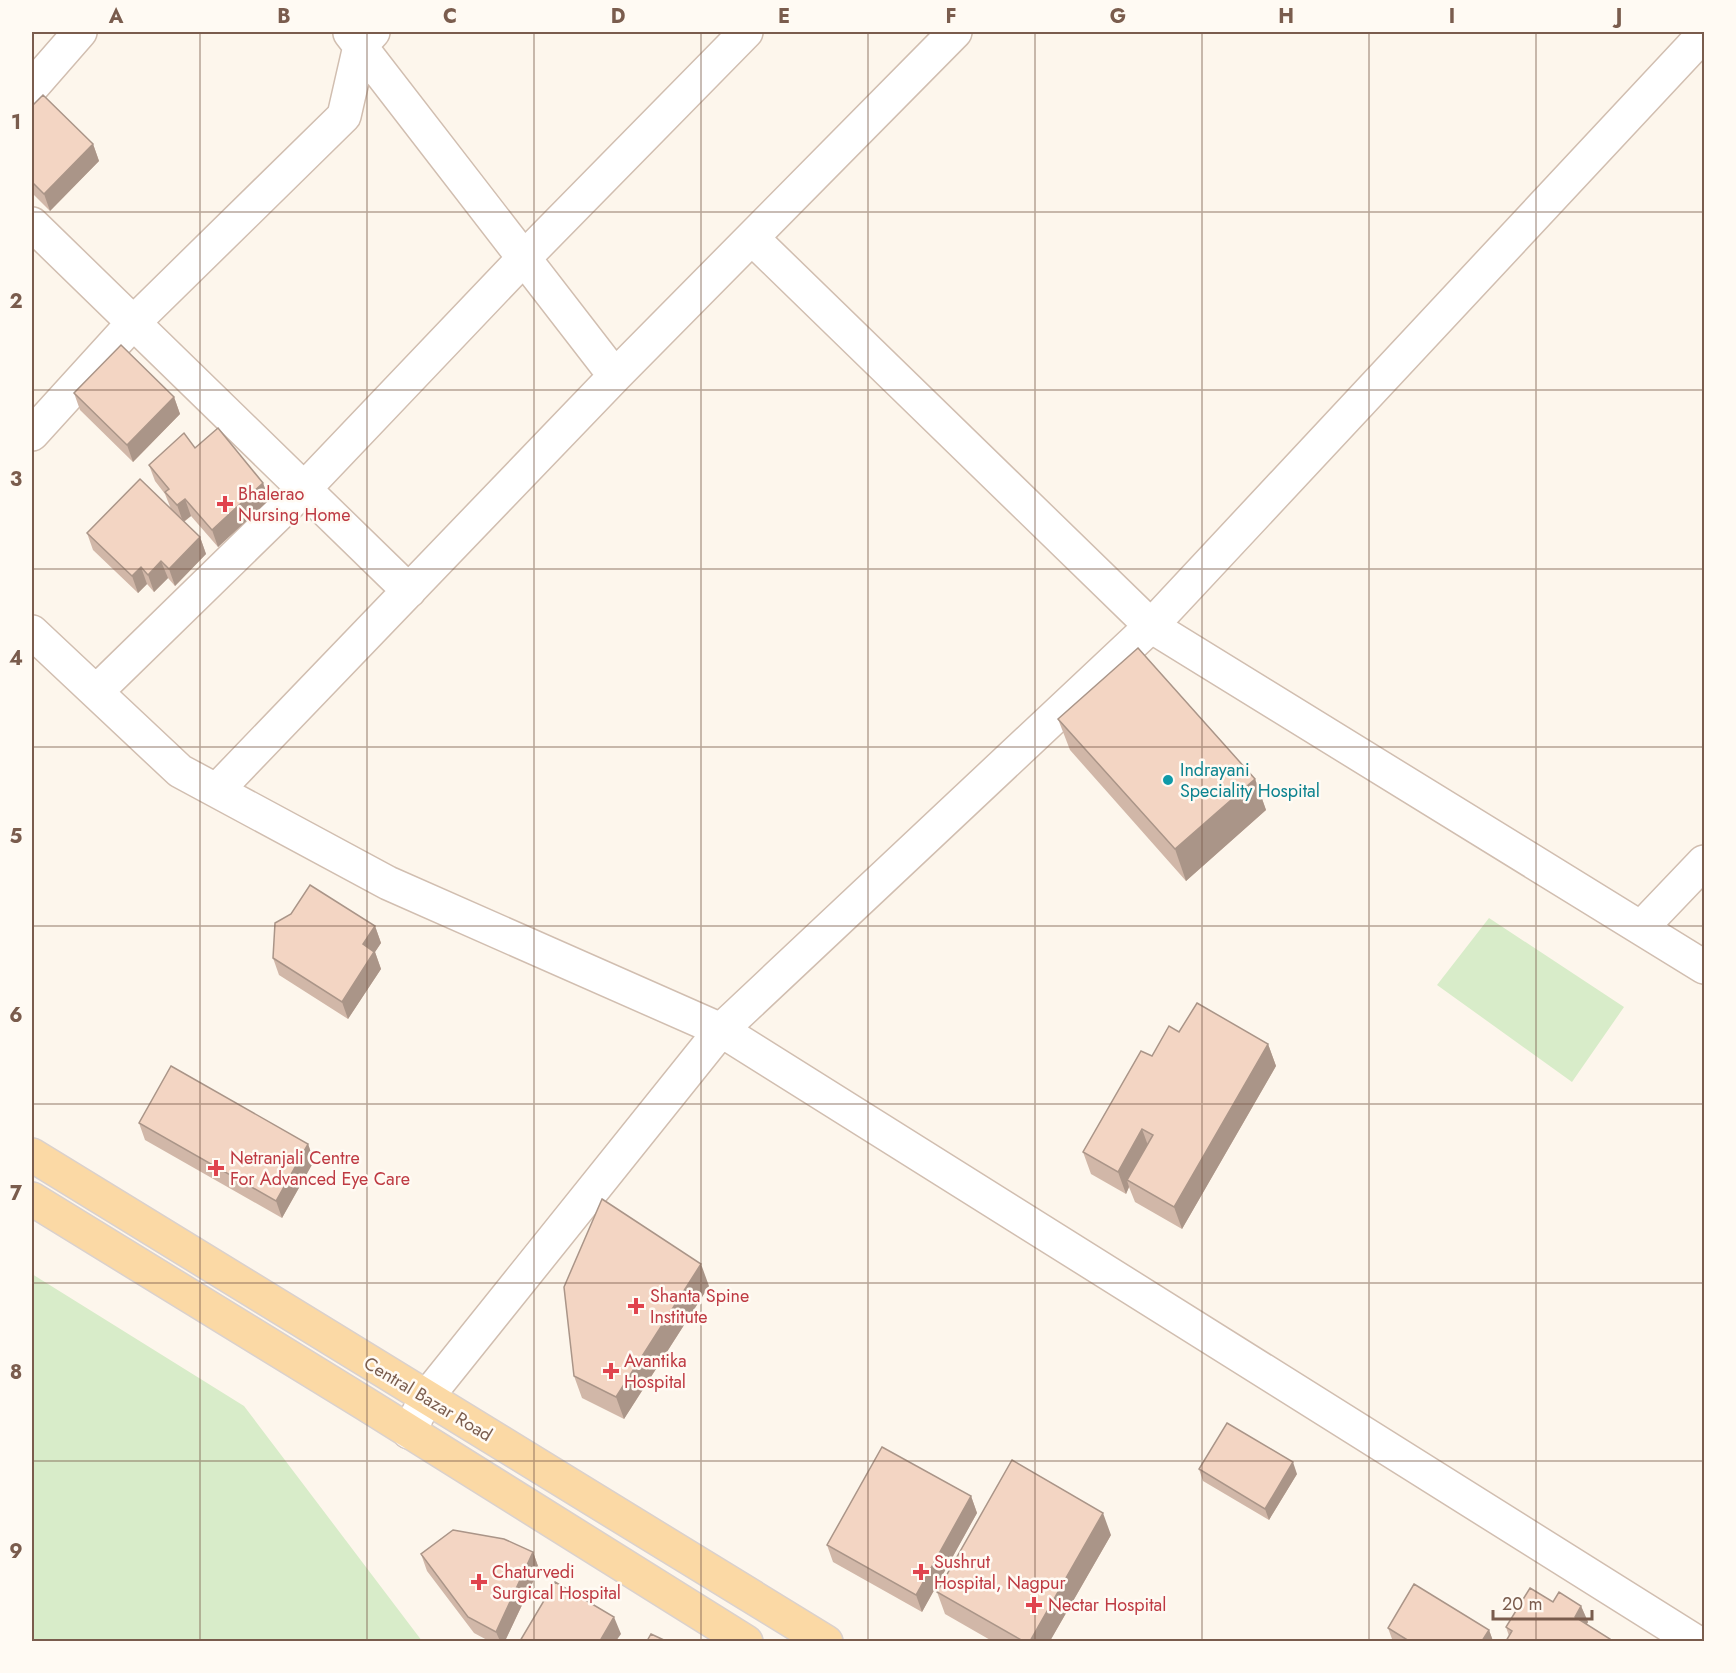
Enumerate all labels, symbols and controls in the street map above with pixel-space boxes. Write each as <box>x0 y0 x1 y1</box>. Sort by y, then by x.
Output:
text: A <box>108 2 124 31</box>
text: B <box>277 2 291 31</box>
text: C <box>443 2 457 31</box>
text: D <box>611 2 625 31</box>
text: E <box>778 2 790 31</box>
text: F <box>945 2 957 31</box>
text: G <box>1110 2 1126 31</box>
text: H <box>1278 2 1294 31</box>
text: I <box>1449 2 1455 31</box>
text: J <box>1612 2 1622 31</box>
text: 1 <box>11 108 21 137</box>
text: 2 <box>9 287 23 316</box>
text: 3 <box>10 465 22 494</box>
place label: Bhalerao Nursing Home <box>238 481 351 528</box>
marker: Bhalerao Nursing Home <box>216 495 234 513</box>
text: 4 <box>9 644 23 673</box>
place label: Indrayani Speciality Hospital <box>1180 757 1320 804</box>
marker: Indrayani Speciality Hospital <box>1161 773 1175 787</box>
text: 5 <box>10 822 23 851</box>
text: 6 <box>9 1001 23 1030</box>
place label: Netranjali Centre For Advanced Eye Care <box>230 1145 410 1192</box>
marker: Netranjali Centre For Advanced Eye Care <box>207 1159 225 1177</box>
text: 7 <box>10 1179 23 1208</box>
place label: Shanta Spine Institute <box>650 1283 749 1330</box>
marker: Shanta Spine Institute <box>627 1297 645 1315</box>
place label: Avantika Hospital <box>624 1348 687 1395</box>
street label: Central Bazar Road <box>359 1350 497 1448</box>
text: 8 <box>10 1358 22 1387</box>
marker: Avantika Hospital <box>602 1362 620 1380</box>
text: 9 <box>9 1537 23 1566</box>
place label: Sushrut Hospital, Nagpur <box>934 1549 1067 1596</box>
place label: Chaturvedi Surgical Hospital <box>492 1559 621 1606</box>
marker: Sushrut Hospital, Nagpur <box>912 1563 930 1581</box>
marker: Chaturvedi Surgical Hospital <box>470 1573 488 1591</box>
scale bar <box>1493 1583 1592 1621</box>
text: 20 m <box>1502 1591 1542 1617</box>
place label: Nectar Hospital <box>1048 1592 1166 1618</box>
marker: Nectar Hospital <box>1025 1596 1043 1614</box>

